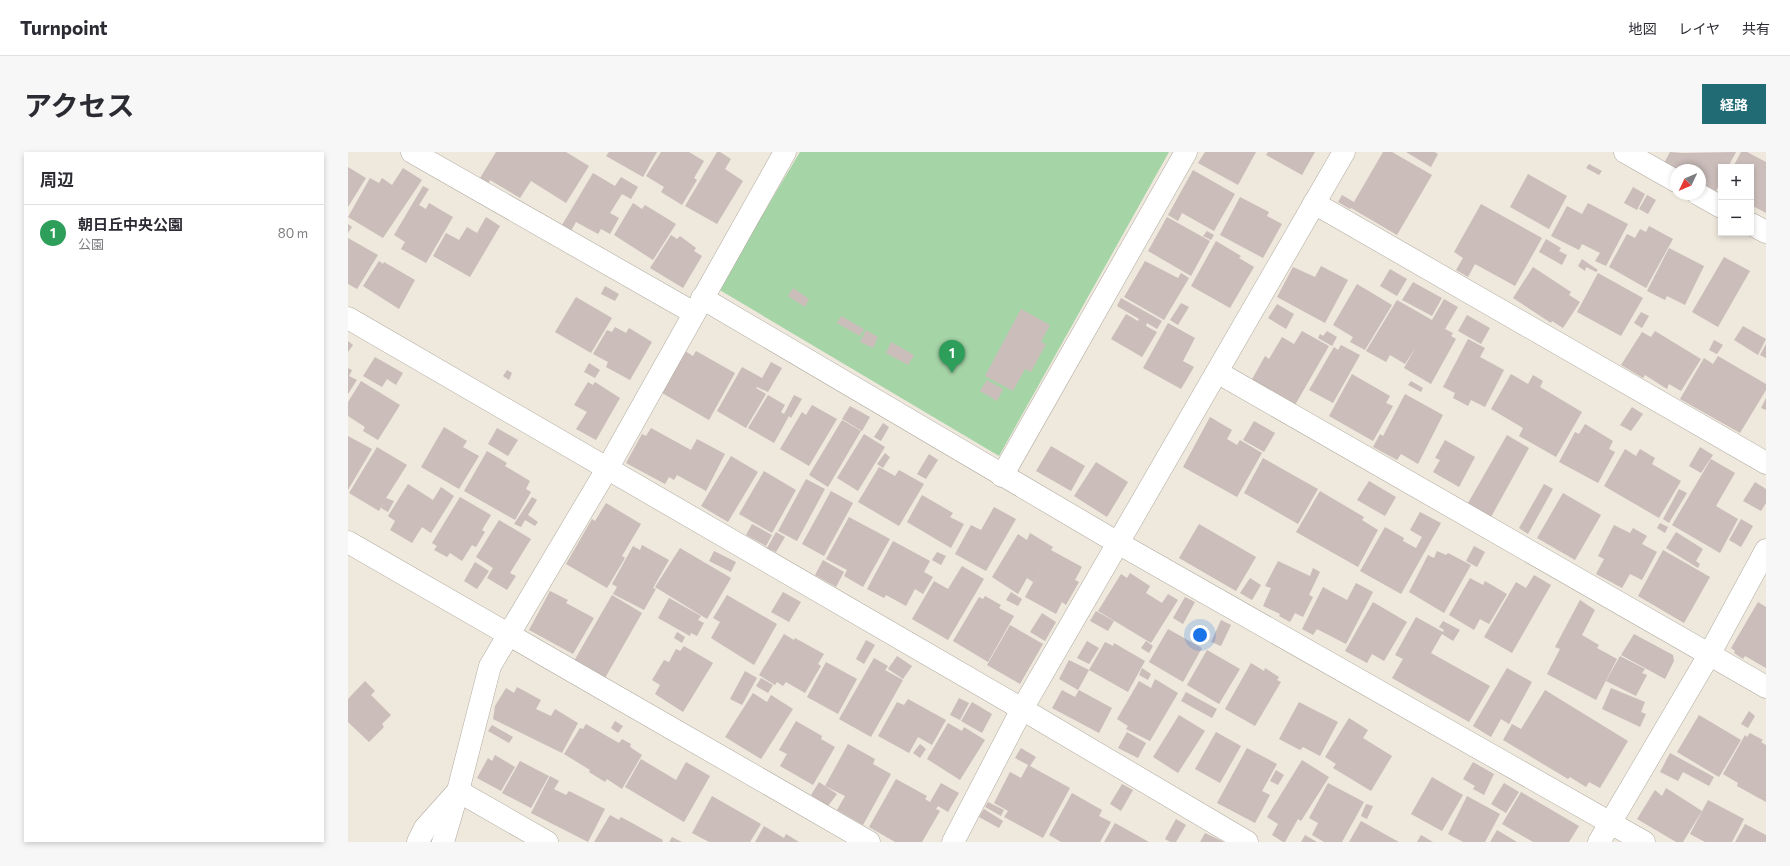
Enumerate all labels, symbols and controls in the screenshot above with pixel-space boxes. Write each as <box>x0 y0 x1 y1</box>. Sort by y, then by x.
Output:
text: Turnpoint <box>20 16 108 39</box>
text: 地図 <box>1628 20 1656 37</box>
text: レイヤ <box>1678 20 1720 37</box>
text: 共有 <box>1742 20 1770 37</box>
button: 経路 <box>1702 84 1766 124</box>
text: アクセス <box>24 88 135 122</box>
north arrow <box>1670 164 1706 200</box>
map controls <box>1718 164 1754 236</box>
button: + <box>1718 164 1754 200</box>
text: 周辺 <box>40 169 74 190</box>
button: − <box>1718 200 1754 236</box>
text: 朝日丘中央公園 <box>78 215 183 233</box>
text: 1 <box>50 225 56 241</box>
text: 80 m <box>278 225 308 241</box>
text: 公園 <box>78 236 104 252</box>
pin: 1 <box>939 340 965 373</box>
your location <box>1190 625 1210 645</box>

